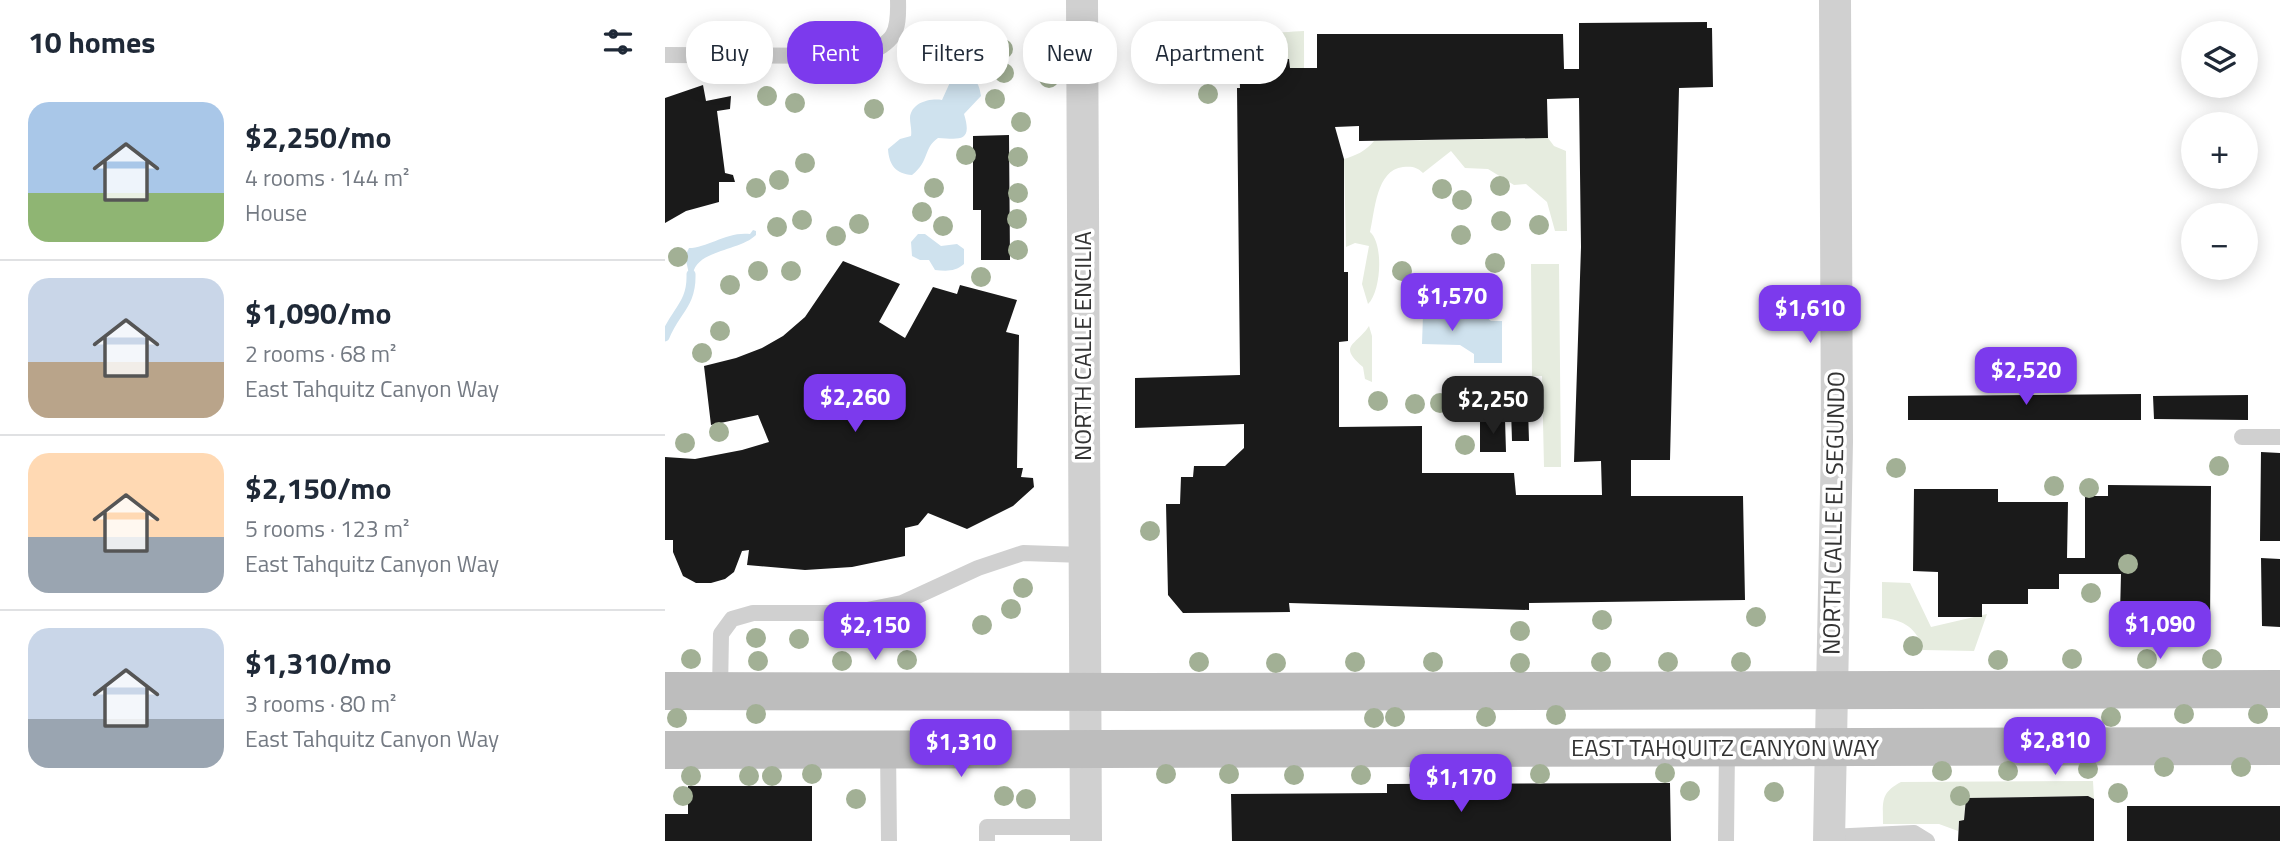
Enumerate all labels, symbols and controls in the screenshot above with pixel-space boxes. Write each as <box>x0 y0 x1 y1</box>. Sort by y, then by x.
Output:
text: 10 homes <box>28 19 155 65</box>
chip: Buy <box>686 21 773 84</box>
chip: Rent <box>787 21 883 84</box>
chip: Filters <box>897 21 1009 84</box>
chip: New <box>1023 21 1117 84</box>
chip: Apartment <box>1131 21 1288 84</box>
map controls <box>2181 21 2258 280</box>
button: layers <box>2181 21 2258 98</box>
icon: filters <box>599 23 637 61</box>
button: + <box>2181 112 2258 189</box>
text: $2,250/mo <box>245 114 391 160</box>
icon: home <box>84 130 168 214</box>
text: 4 rooms · 144 m² <box>245 160 409 195</box>
text: House <box>245 195 307 230</box>
button: − <box>2181 203 2258 280</box>
street label: NORTH CALLE ENCILIA <box>1064 231 1100 461</box>
pin: $1,570 <box>1395 274 1509 333</box>
text: $1,570 <box>1417 278 1487 313</box>
pin: $1,610 <box>1753 286 1867 345</box>
text: $1,090/mo <box>245 290 391 336</box>
text: $1,610 <box>1775 290 1845 325</box>
icon: home <box>84 306 168 390</box>
text: 2 rooms · 68 m² <box>245 336 396 371</box>
pin: $2,520 <box>1969 348 2083 407</box>
text: $2,520 <box>1991 352 2061 387</box>
text: East Tahquitz Canyon Way <box>245 371 499 406</box>
street label: NORTH CALLE EL SEGUNDO <box>1813 371 1853 655</box>
pin: $2,260 <box>798 374 912 434</box>
pin: $2,250 <box>1436 376 1550 436</box>
text: $2,260 <box>820 379 890 414</box>
text: $2,250 <box>1458 381 1528 416</box>
text: $2,150/mo <box>245 465 391 511</box>
icon: home <box>84 481 168 565</box>
text: 5 rooms · 123 m² <box>245 511 409 546</box>
text: East Tahquitz Canyon Way <box>245 546 499 581</box>
pin: $2,150 <box>818 602 932 662</box>
pin: $1,090 <box>2103 602 2217 661</box>
text: $1,090 <box>2125 606 2195 641</box>
text: $2,150 <box>840 607 910 642</box>
text: $1,310/mo <box>245 640 391 686</box>
icon: home <box>84 656 168 740</box>
text: 3 rooms · 80 m² <box>245 686 396 721</box>
pin: $2,810 <box>1998 718 2112 777</box>
pin: $1,310 <box>904 720 1018 779</box>
text: East Tahquitz Canyon Way <box>245 721 499 756</box>
text: $2,810 <box>2020 722 2090 757</box>
text: $1,310 <box>926 724 996 759</box>
street label: EAST TAHQUITZ CANYON WAY <box>1571 729 1879 765</box>
pin: $1,170 <box>1404 754 1518 814</box>
text: $1,170 <box>1426 759 1496 794</box>

